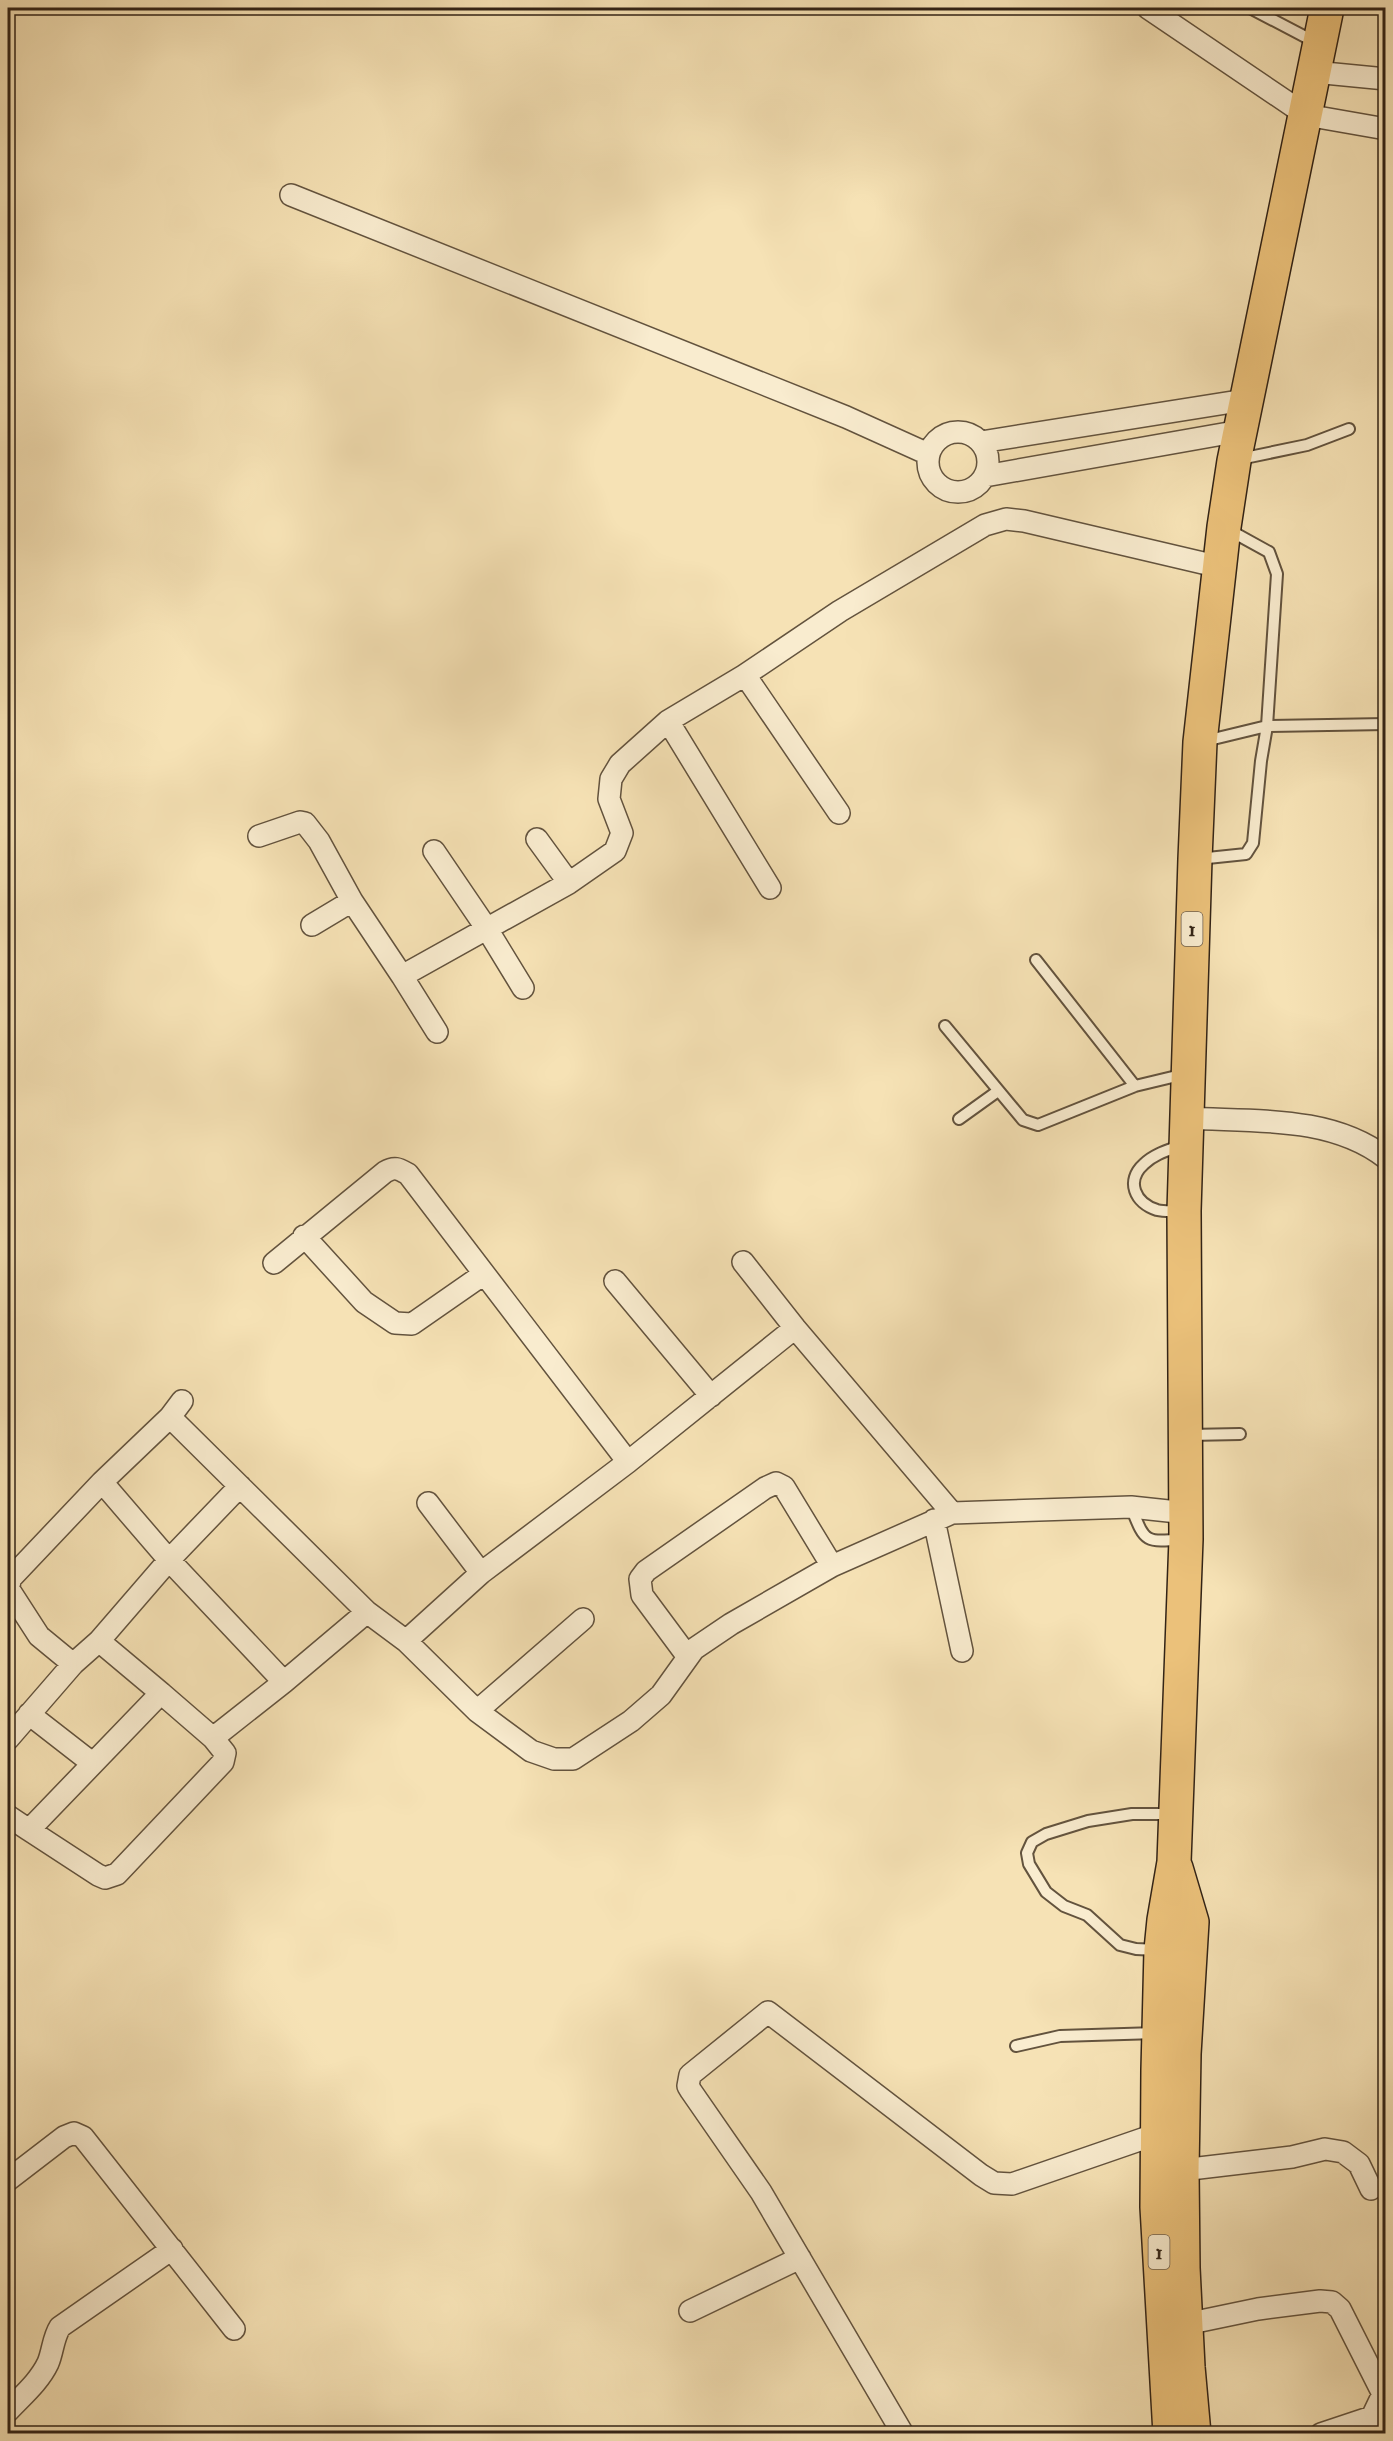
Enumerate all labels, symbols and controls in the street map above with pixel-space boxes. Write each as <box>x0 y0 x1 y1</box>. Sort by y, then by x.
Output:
road number: 1 <box>1182 912 1202 946</box>
road number: 1 <box>1148 2235 1170 2269</box>

